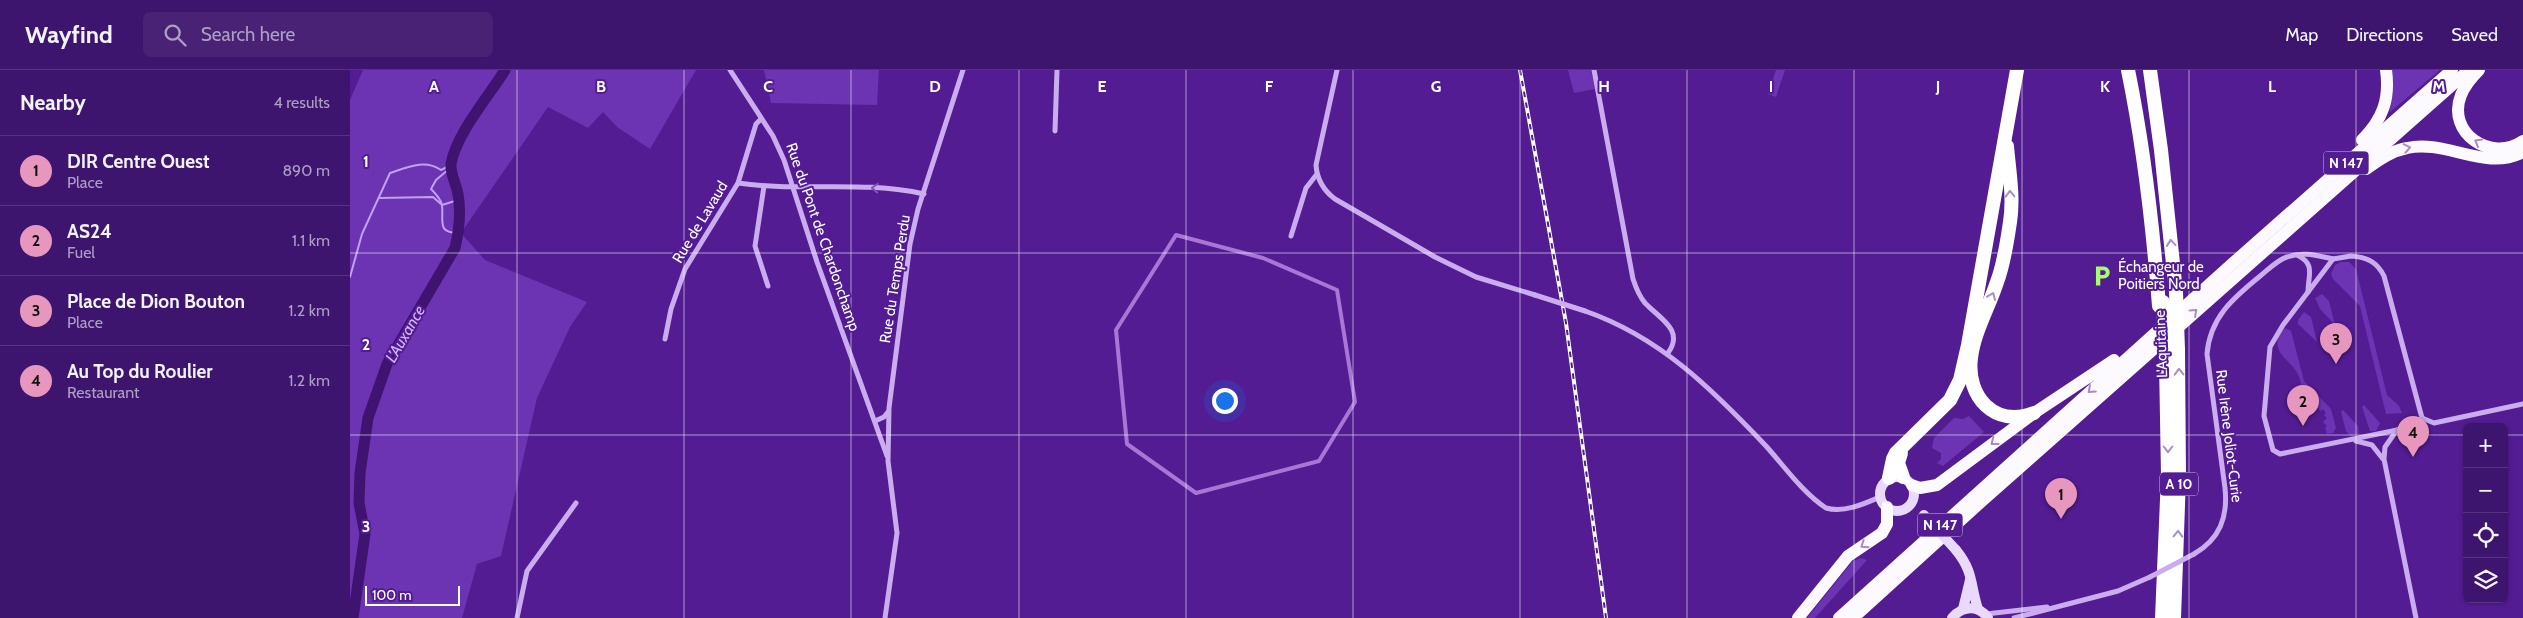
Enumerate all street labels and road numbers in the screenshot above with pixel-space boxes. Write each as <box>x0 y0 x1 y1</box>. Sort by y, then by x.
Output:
street label: Rue du Pont de Chardonchamp <box>782 141 864 333</box>
road number: N 147 <box>2324 152 2368 175</box>
street label: Rue de Lavaud <box>669 178 731 266</box>
street label: Rue du Temps Perdu <box>876 214 914 344</box>
street label: L'Aquitaine <box>2151 309 2171 378</box>
street label: Rue Irène Joliot-Curie <box>2212 369 2246 504</box>
road number: A 10 <box>2160 472 2198 496</box>
road number: N 147 <box>1918 514 1962 536</box>

